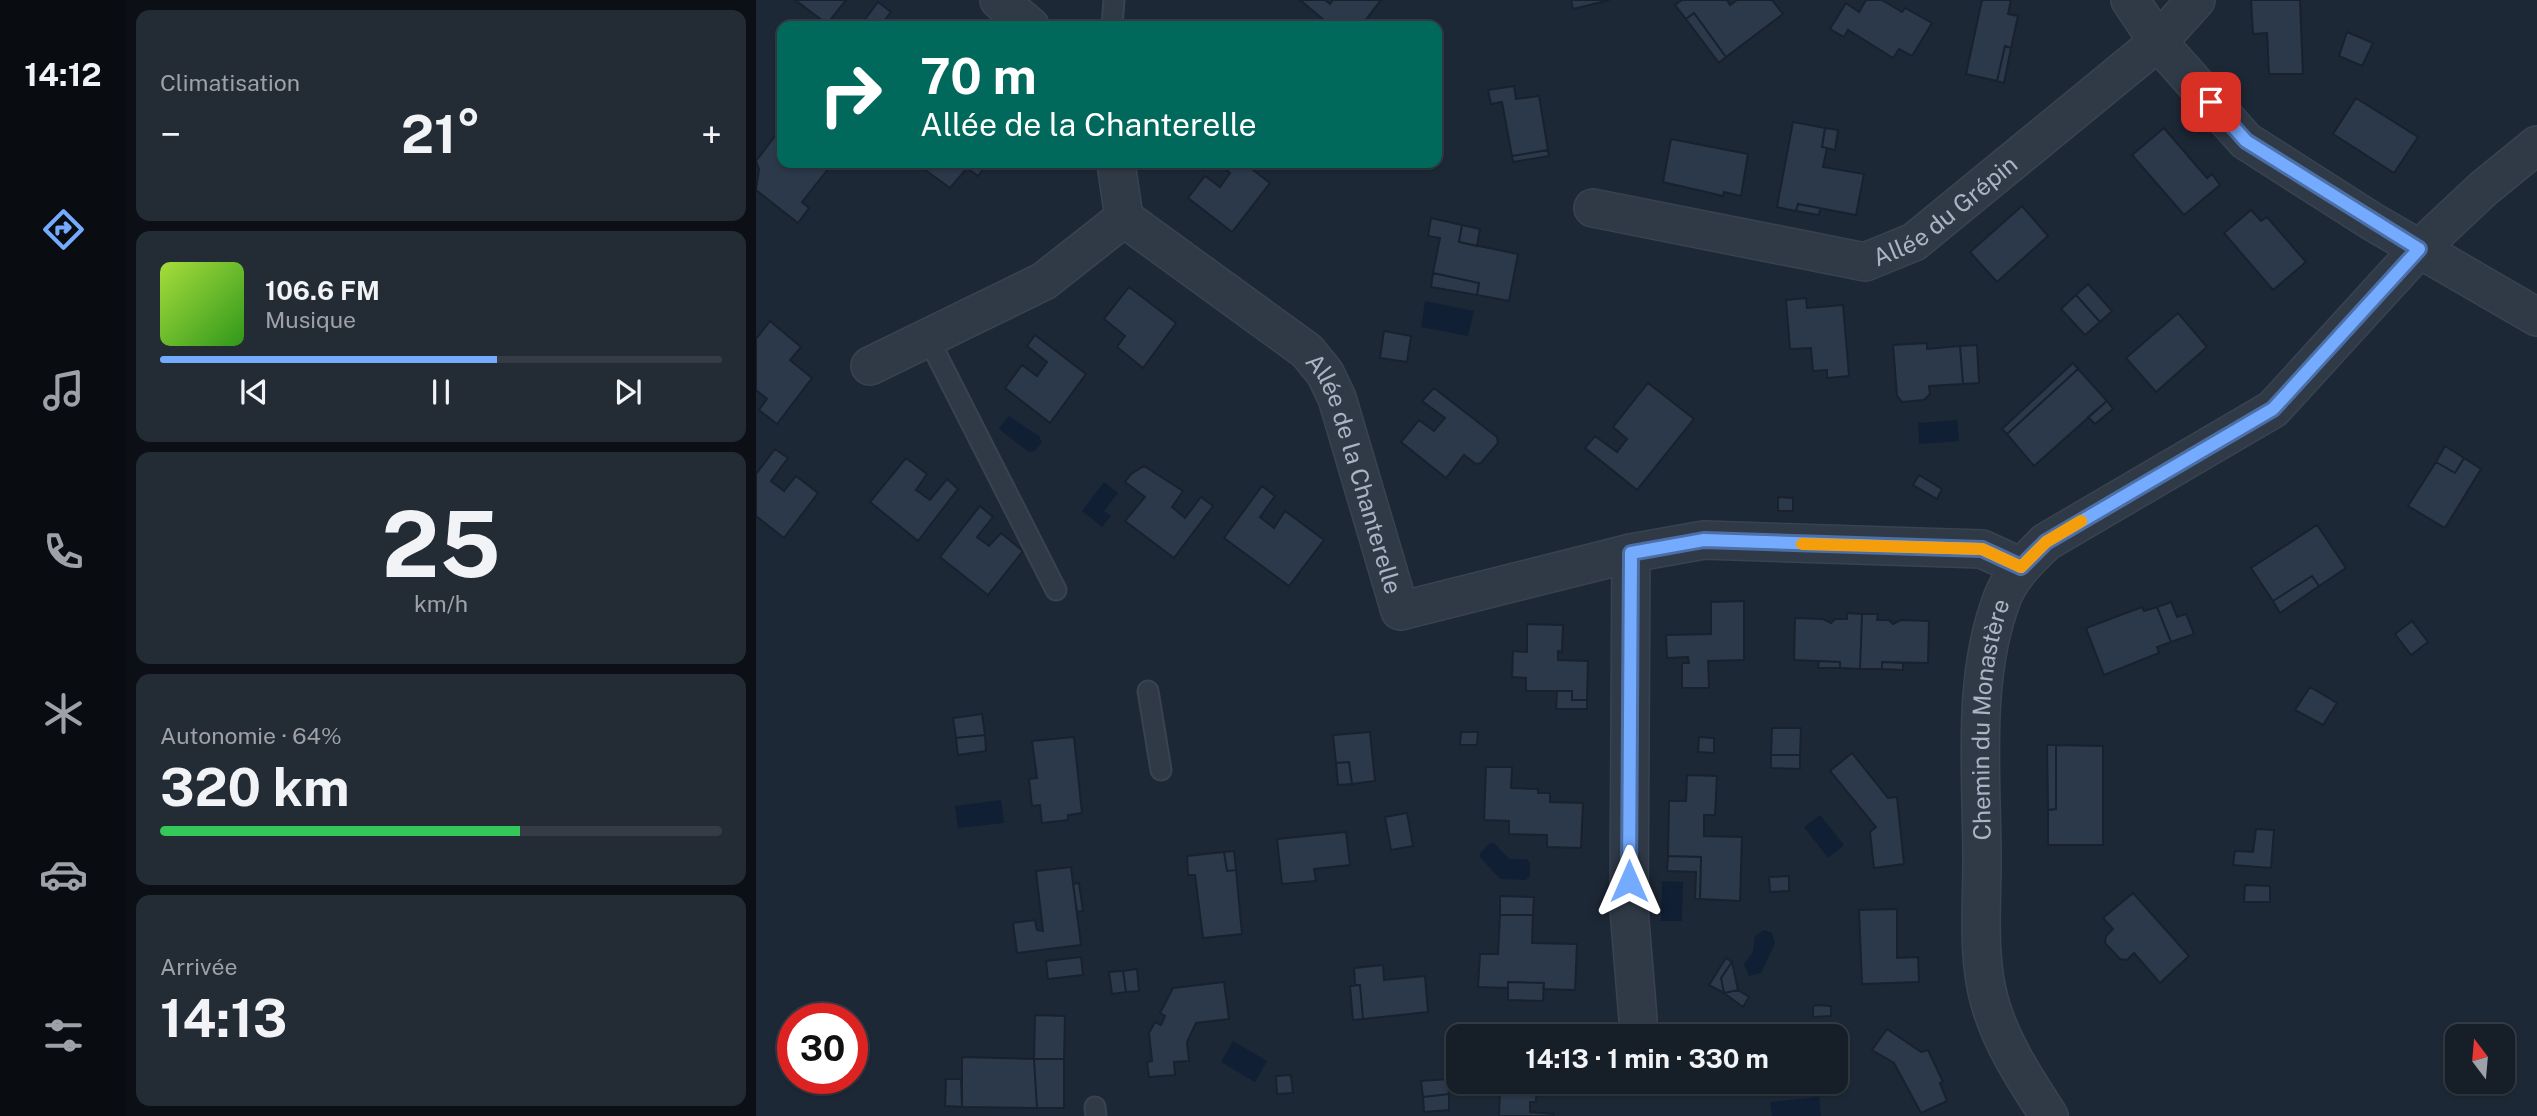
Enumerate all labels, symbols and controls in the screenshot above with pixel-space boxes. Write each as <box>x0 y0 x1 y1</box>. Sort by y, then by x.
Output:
text: 70 m <box>920 47 1037 105</box>
icon: right <box>805 49 896 140</box>
text: 14:12 <box>24 56 102 93</box>
text: Climatisation <box>160 69 300 96</box>
pin <box>2181 72 2241 132</box>
icon: arrive <box>2192 83 2230 121</box>
text: 21° <box>401 104 481 165</box>
text: Allée de la Chanterelle <box>920 106 1257 143</box>
text: − <box>160 112 181 157</box>
text: + <box>701 112 722 157</box>
street label: Allée du Grépin <box>1869 150 2022 271</box>
icon: directions <box>39 205 88 254</box>
text: 106.6 FM <box>265 275 380 306</box>
text: Musique <box>265 306 356 333</box>
street label: Allée de la Chanterelle <box>1300 347 1408 597</box>
icon: music <box>39 366 88 415</box>
icon: previous <box>235 373 273 411</box>
icon: pause <box>422 373 460 411</box>
icon: next <box>609 373 647 411</box>
text: 25 <box>381 491 501 597</box>
icon: phone <box>39 527 88 576</box>
text: km/h <box>414 590 468 617</box>
street label: Chemin du Monastère <box>1966 595 2015 841</box>
icon: climate <box>39 689 88 738</box>
text: Autonomie · 64% <box>160 722 342 749</box>
text: 320 km <box>160 757 350 818</box>
position arrow <box>1592 844 1666 918</box>
icon: car <box>39 850 88 899</box>
text: Arrivée <box>160 953 237 980</box>
text: 14:13 <box>160 988 287 1049</box>
speed limit sign: 30 <box>777 1003 868 1094</box>
icon: filters <box>39 1011 88 1060</box>
north arrow <box>2445 1024 2515 1094</box>
map controls <box>2445 1024 2515 1094</box>
text: 14:13 · 1 min · 330 m <box>1525 1043 1769 1074</box>

